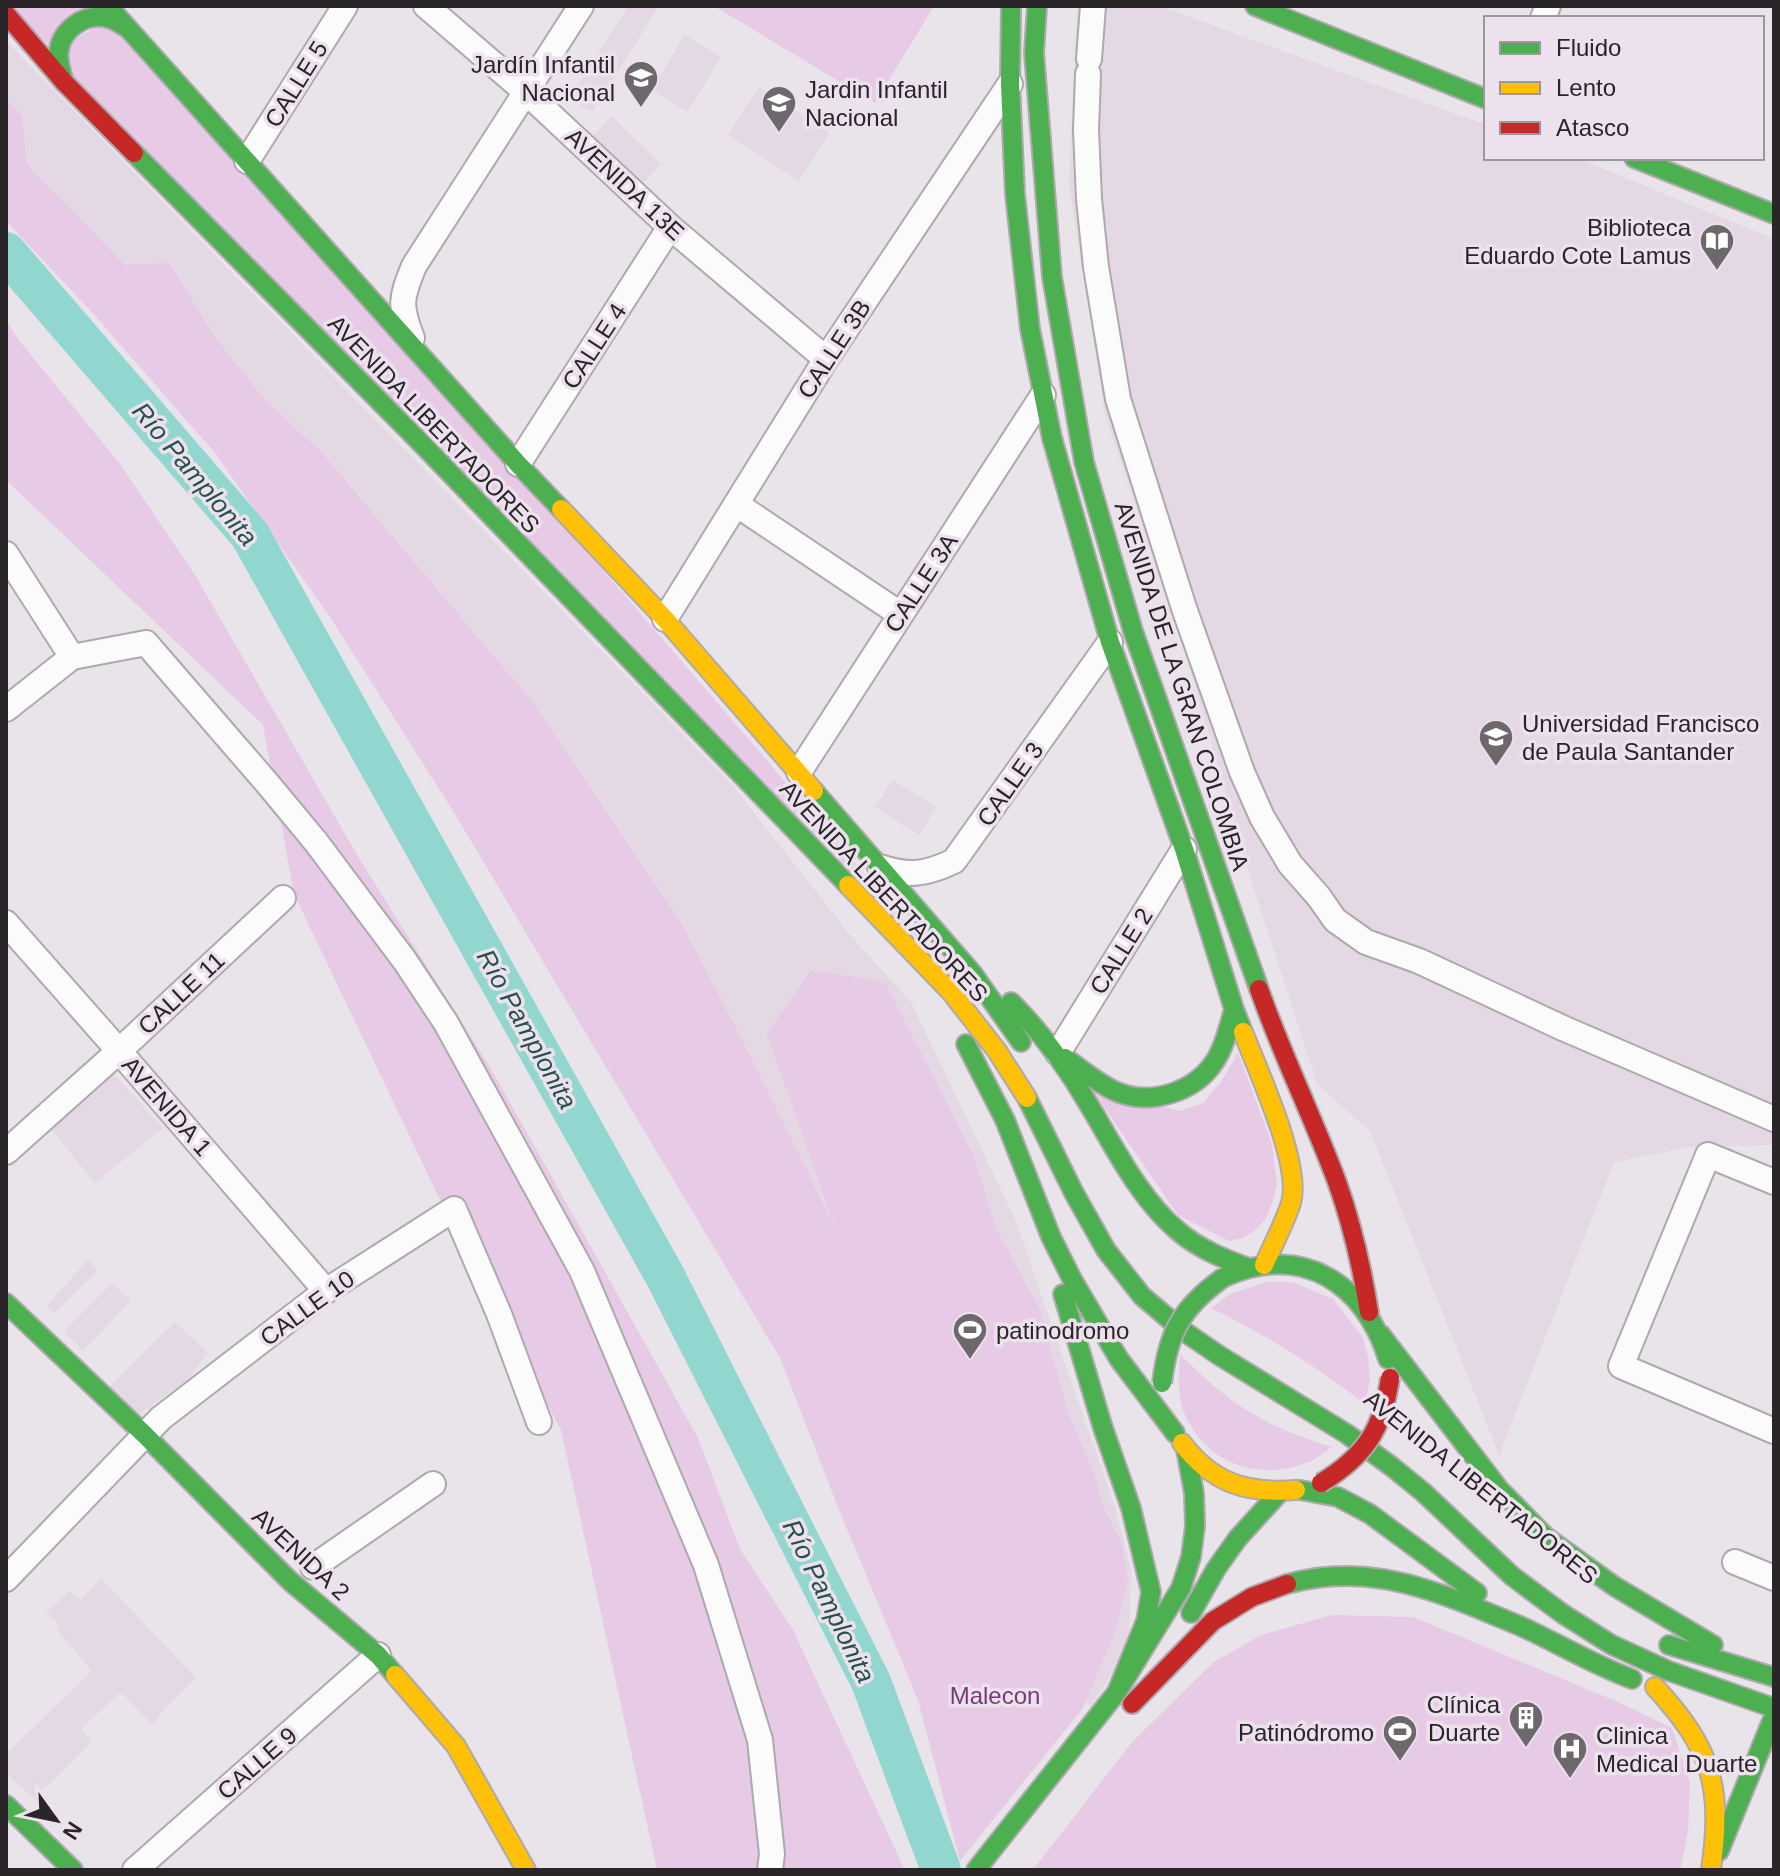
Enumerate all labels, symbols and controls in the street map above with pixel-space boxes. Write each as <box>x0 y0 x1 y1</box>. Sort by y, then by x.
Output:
legend <box>1484 16 1764 160</box>
text: Fluido <box>1556 34 1621 61</box>
street label: CALLE 5 <box>259 36 333 132</box>
place label: Jardín Infantil Nacional <box>471 51 615 106</box>
school or university icon: Jardín Infantil Nacional <box>622 59 660 109</box>
text: Lento <box>1556 74 1616 101</box>
place label: Jardin Infantil Nacional <box>805 76 948 131</box>
school or university icon: Jardin Infantil Nacional <box>760 84 798 134</box>
text: Atasco <box>1556 114 1629 141</box>
street label: AVENIDA 13E <box>560 122 690 246</box>
place label: Biblioteca Eduardo Cote Lamus <box>1464 214 1692 269</box>
library icon: Biblioteca Eduardo Cote Lamus <box>1698 222 1736 272</box>
street label: CALLE 3B <box>792 295 876 403</box>
street label: CALLE 4 <box>557 298 631 394</box>
street label: AVENIDA LIBERTADORES <box>323 310 545 538</box>
water label: Río Pamplonita <box>126 396 264 552</box>
street label: AVENIDA DE LA GRAN COLOMBIA <box>1109 498 1255 874</box>
street label: CALLE 3A <box>879 529 963 637</box>
place label: Universidad Francisco de Paula Santander <box>1522 710 1759 765</box>
school or university icon: Universidad Francisco de Paula Santander <box>1477 718 1515 768</box>
street label: CALLE 3 <box>971 737 1049 831</box>
street label: AVENIDA LIBERTADORES <box>775 775 993 1007</box>
street label: CALLE 2 <box>1084 903 1158 999</box>
water label: Río Pamplonita <box>471 944 583 1114</box>
street label: CALLE 11 <box>132 946 230 1040</box>
street label: AVENIDA 1 <box>117 1051 217 1161</box>
street label: CALLE 10 <box>255 1265 359 1351</box>
sports icon: patinodromo <box>951 1311 989 1361</box>
place label: patinodromo <box>996 1317 1129 1344</box>
street label: AVENIDA LIBERTADORES <box>1359 1385 1603 1589</box>
street label: AVENIDA 2 <box>247 1502 355 1606</box>
water label: Río Pamplonita <box>777 1515 881 1687</box>
park label: Malecon <box>950 1682 1040 1709</box>
place label: Clínica Duarte <box>1427 1691 1501 1746</box>
building icon: Clínica Duarte <box>1507 1699 1545 1749</box>
sports icon: Patinódromo <box>1381 1713 1419 1763</box>
place label: Patinódromo <box>1238 1719 1374 1746</box>
street label: CALLE 9 <box>212 1721 302 1805</box>
place label: Clinica Medical Duarte <box>1596 1722 1757 1777</box>
hospital icon: Clinica Medical Duarte <box>1551 1730 1589 1780</box>
north arrow <box>16 1780 96 1860</box>
text: N <box>58 1817 87 1844</box>

